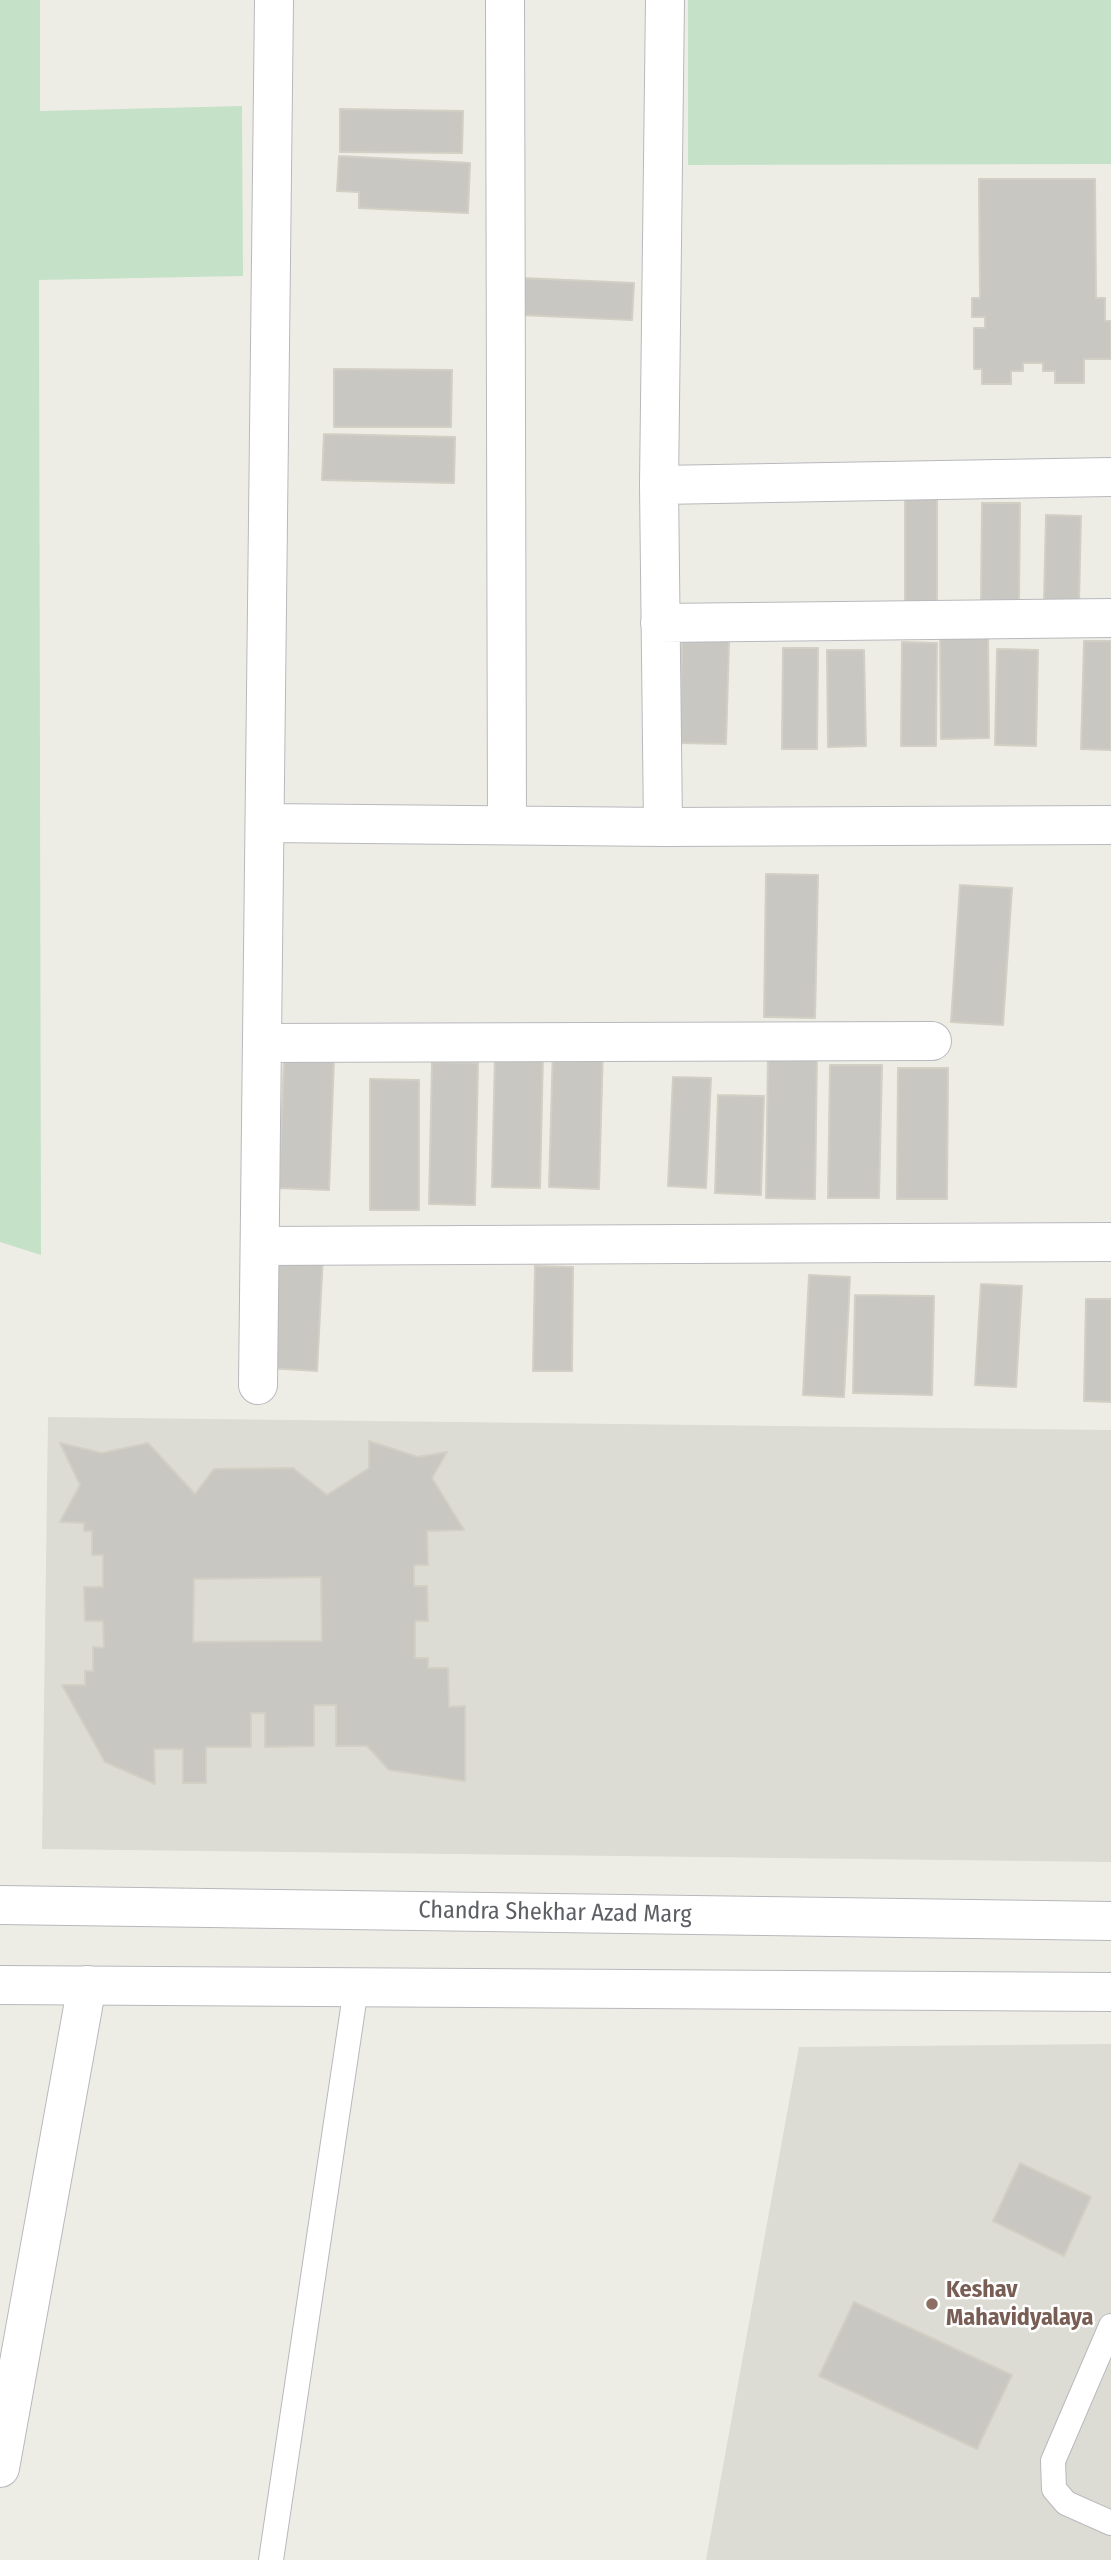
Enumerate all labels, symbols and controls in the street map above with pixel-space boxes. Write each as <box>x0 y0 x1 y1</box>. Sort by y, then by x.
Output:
street label: Chandra Shekhar Azad Marg <box>418 1896 692 1930</box>
place label: Keshav Mahavidyalaya <box>946 2276 1093 2332</box>
marker: Keshav Mahavidyalaya <box>924 2296 940 2312</box>

